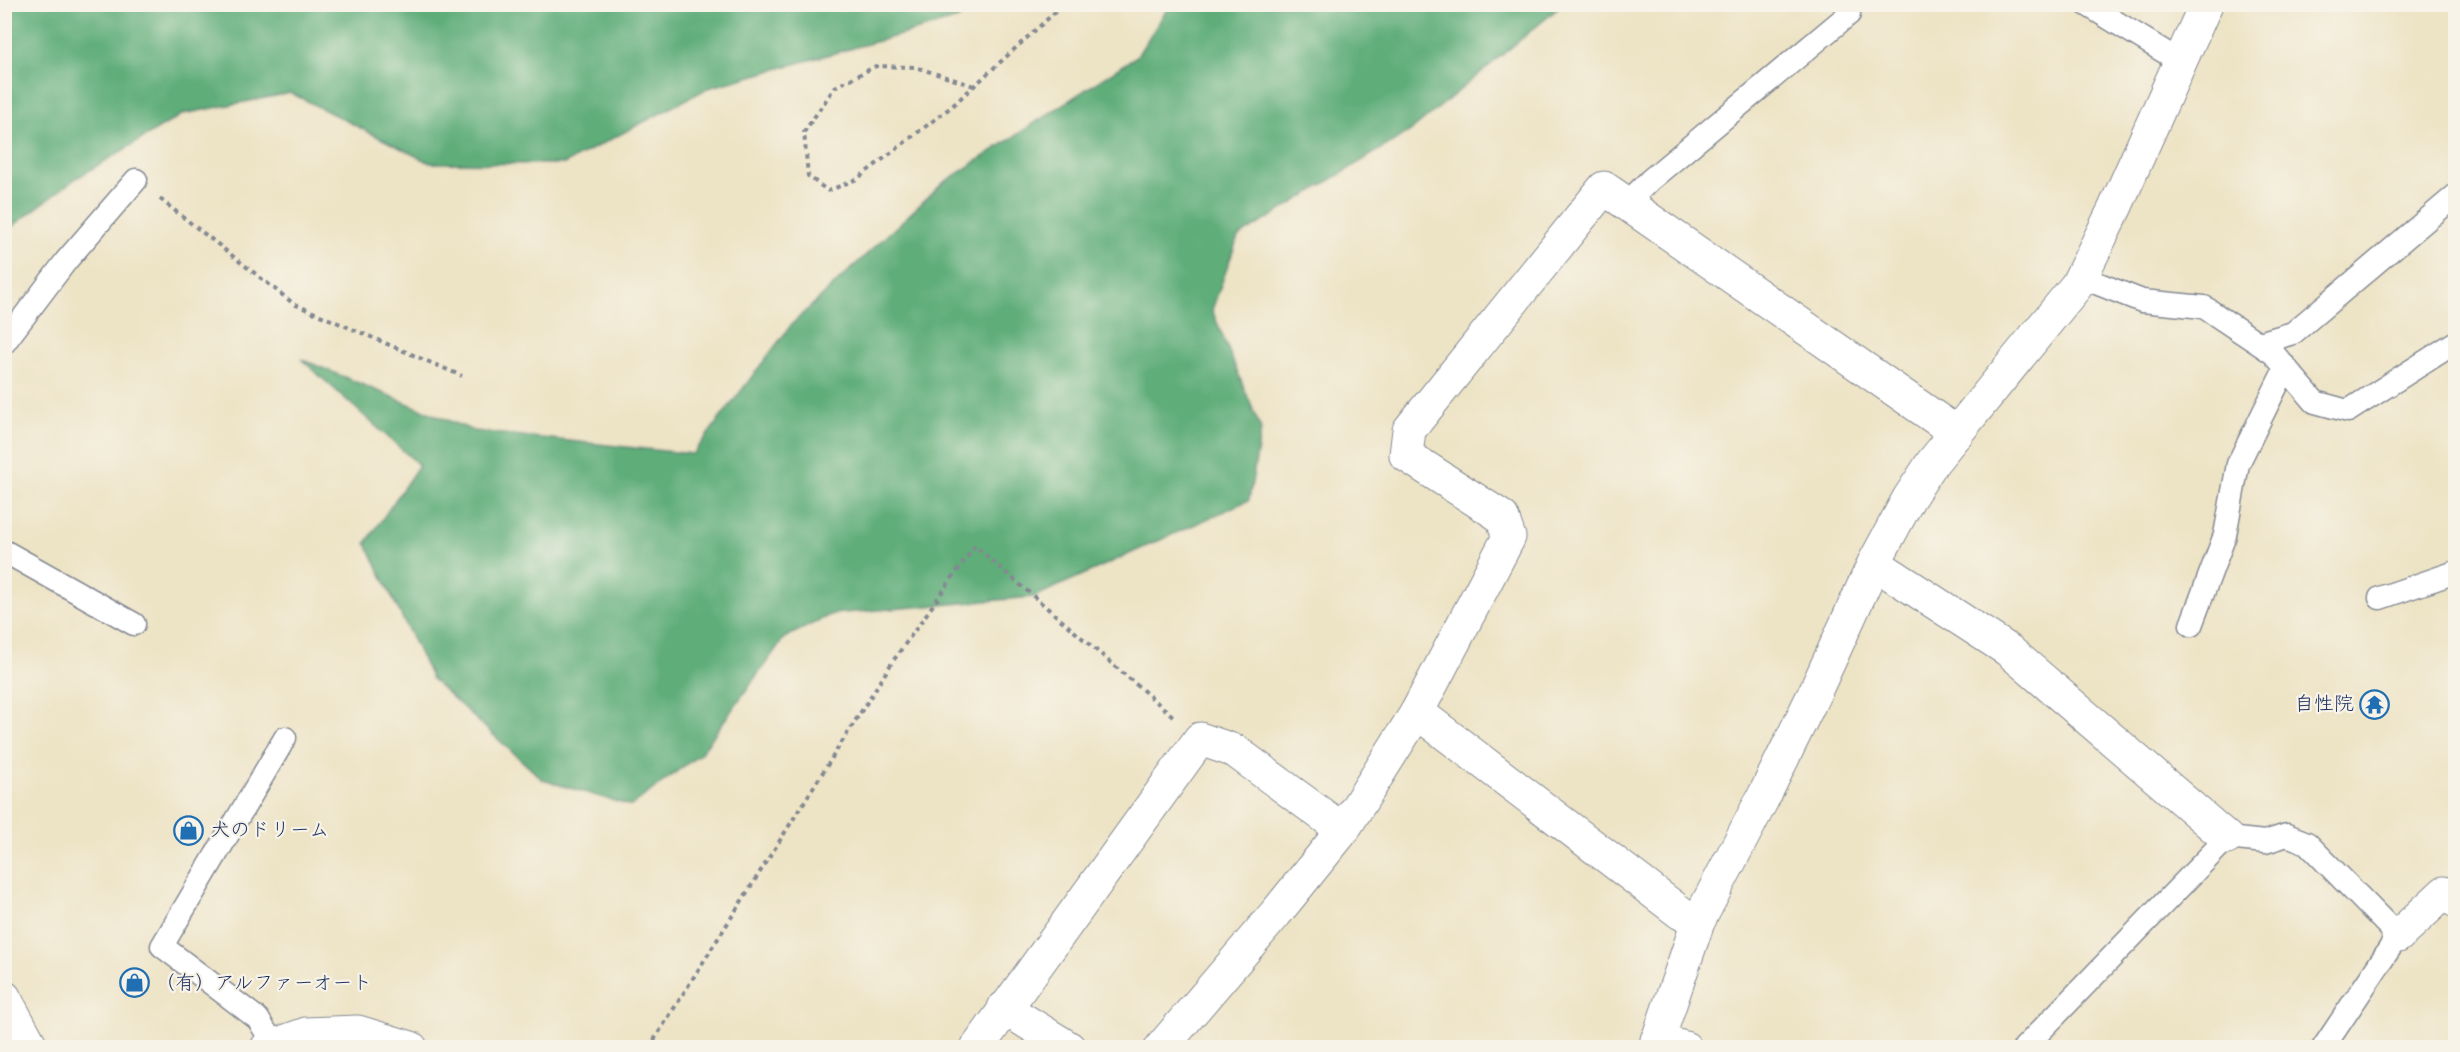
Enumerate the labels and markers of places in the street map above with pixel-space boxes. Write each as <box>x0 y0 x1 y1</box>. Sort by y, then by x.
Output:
temple icon: 自性院 <box>2359 688 2391 720</box>
place label: 自性院 <box>2294 690 2354 718</box>
shop icon: 犬のドリーム <box>173 814 205 846</box>
place label: 犬のドリーム <box>210 816 329 844</box>
shop icon: （有）アルファーオート <box>118 967 150 999</box>
place label: （有）アルファーオート <box>155 969 373 997</box>

